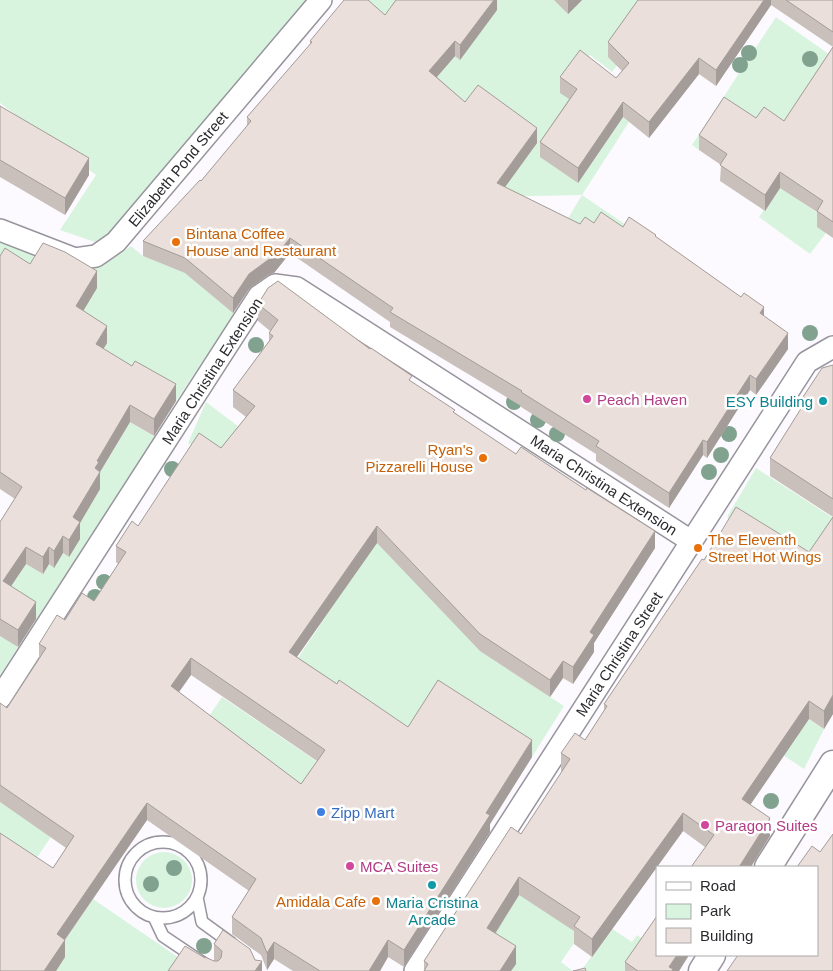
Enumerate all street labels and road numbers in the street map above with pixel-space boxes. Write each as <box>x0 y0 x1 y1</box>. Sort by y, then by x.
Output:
street label: Elizabeth Pond Street <box>125 107 232 230</box>
street label: Maria Christina Extension <box>158 295 266 447</box>
street label: Maria Christina Extension <box>528 431 680 539</box>
street label: Maria Christina Street <box>572 588 666 719</box>

